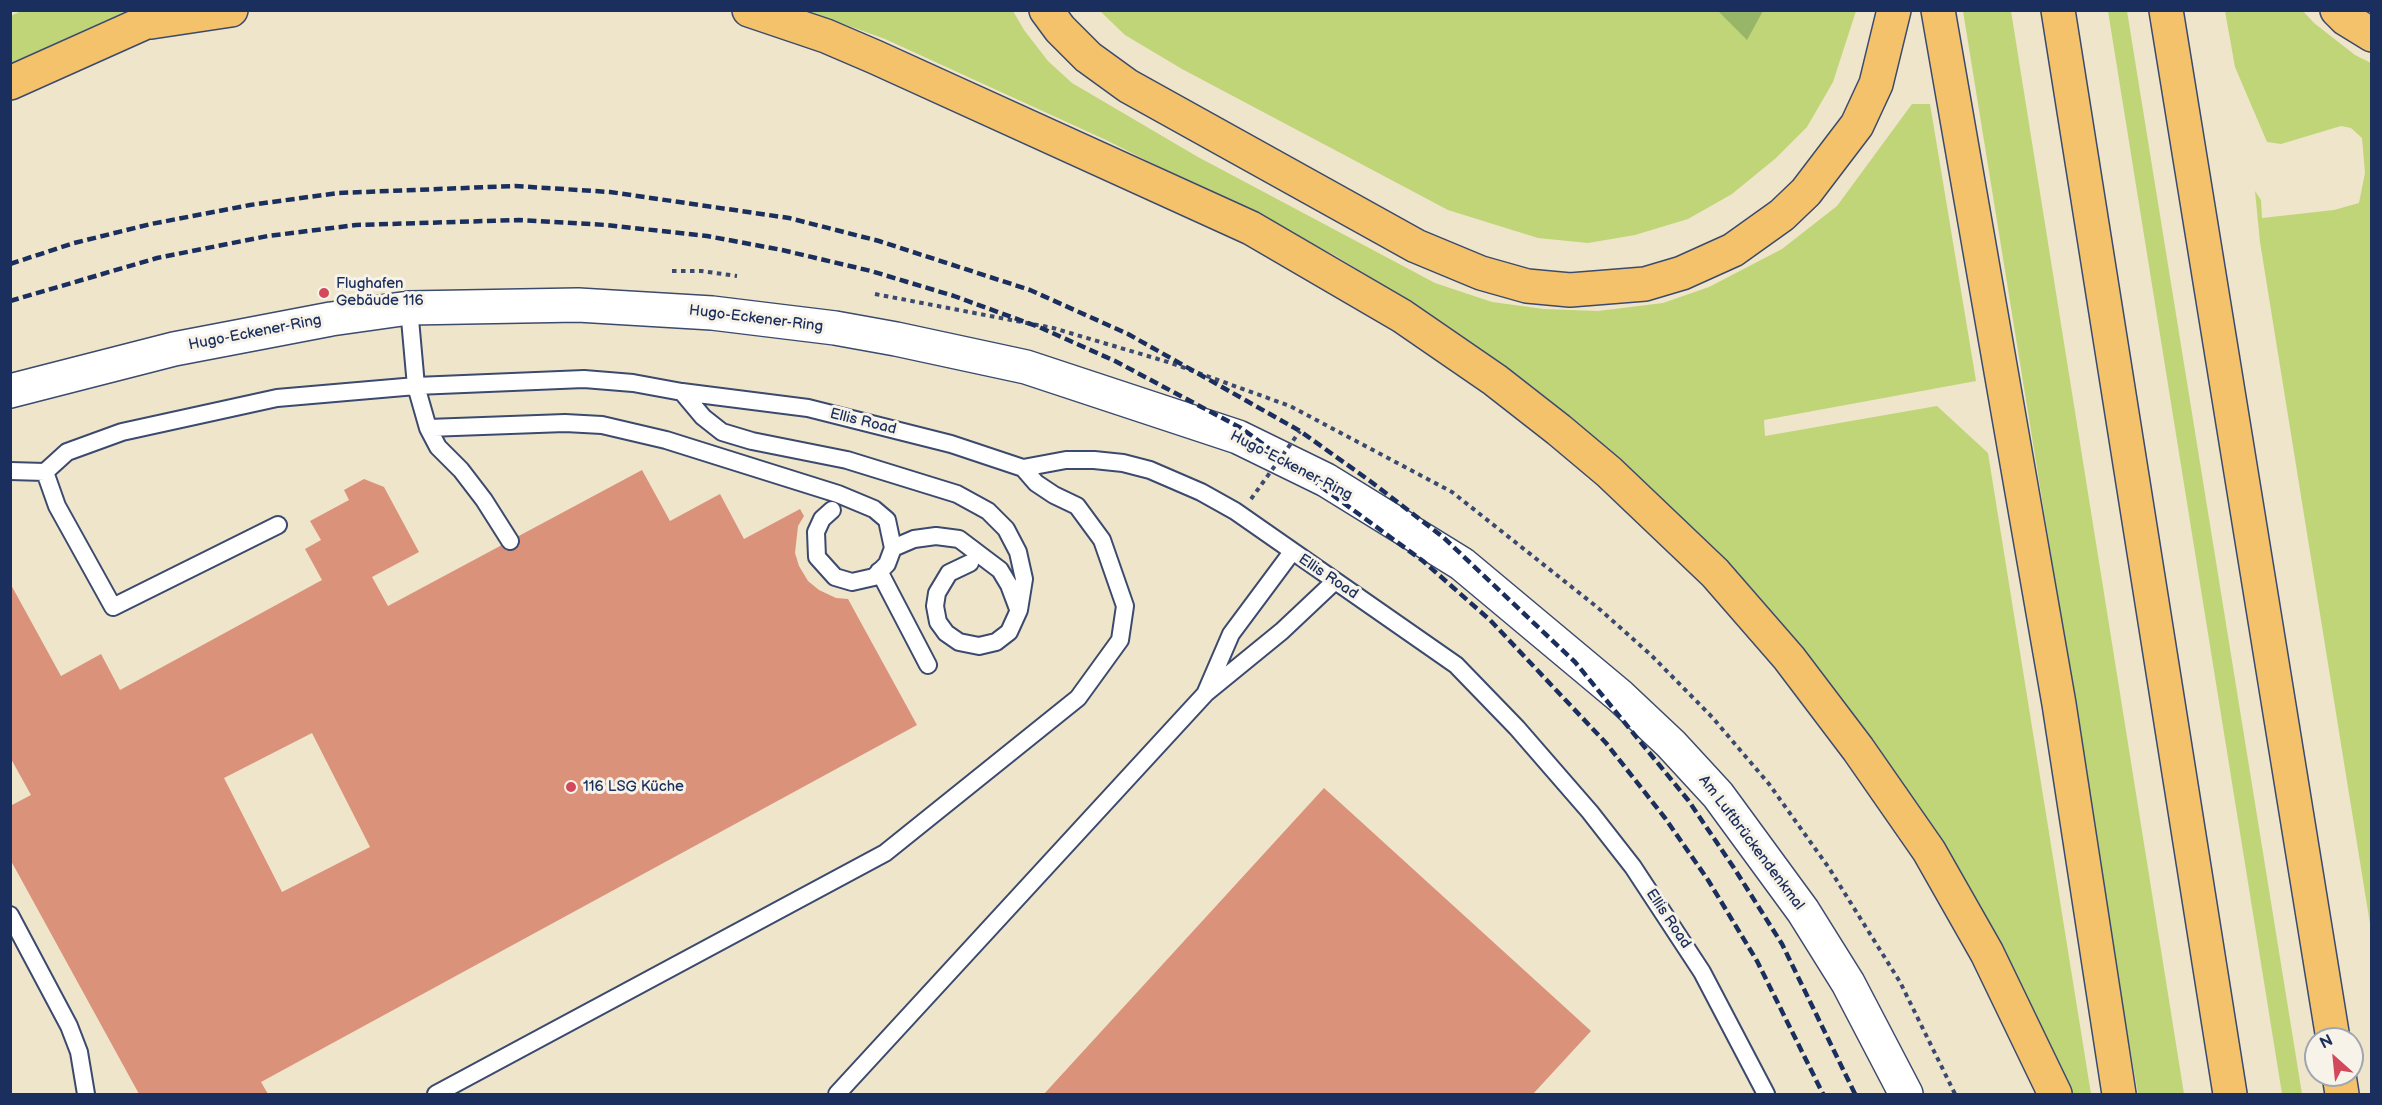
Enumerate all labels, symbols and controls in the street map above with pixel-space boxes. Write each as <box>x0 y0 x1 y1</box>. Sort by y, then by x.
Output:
place label: Flughafen Gebäude 116 <box>336 275 424 310</box>
marker: Flughafen Gebäude 116 <box>317 286 331 300</box>
street label: Hugo-Eckener-Ring <box>688 302 824 336</box>
street label: Hugo-Eckener-Ring <box>187 311 323 355</box>
street label: Ellis Road <box>828 405 898 439</box>
street label: Hugo-Eckener-Ring <box>1227 427 1355 505</box>
street label: Ellis Road <box>1295 551 1361 603</box>
street label: Am Luftbrückendenkmal <box>1694 772 1808 914</box>
place label: 116 LSG Küche <box>583 778 684 796</box>
marker: 116 LSG Küche <box>564 780 578 794</box>
street label: Ellis Road <box>1642 886 1694 952</box>
north arrow <box>2304 1027 2364 1087</box>
text: N <box>2317 1031 2336 1053</box>

